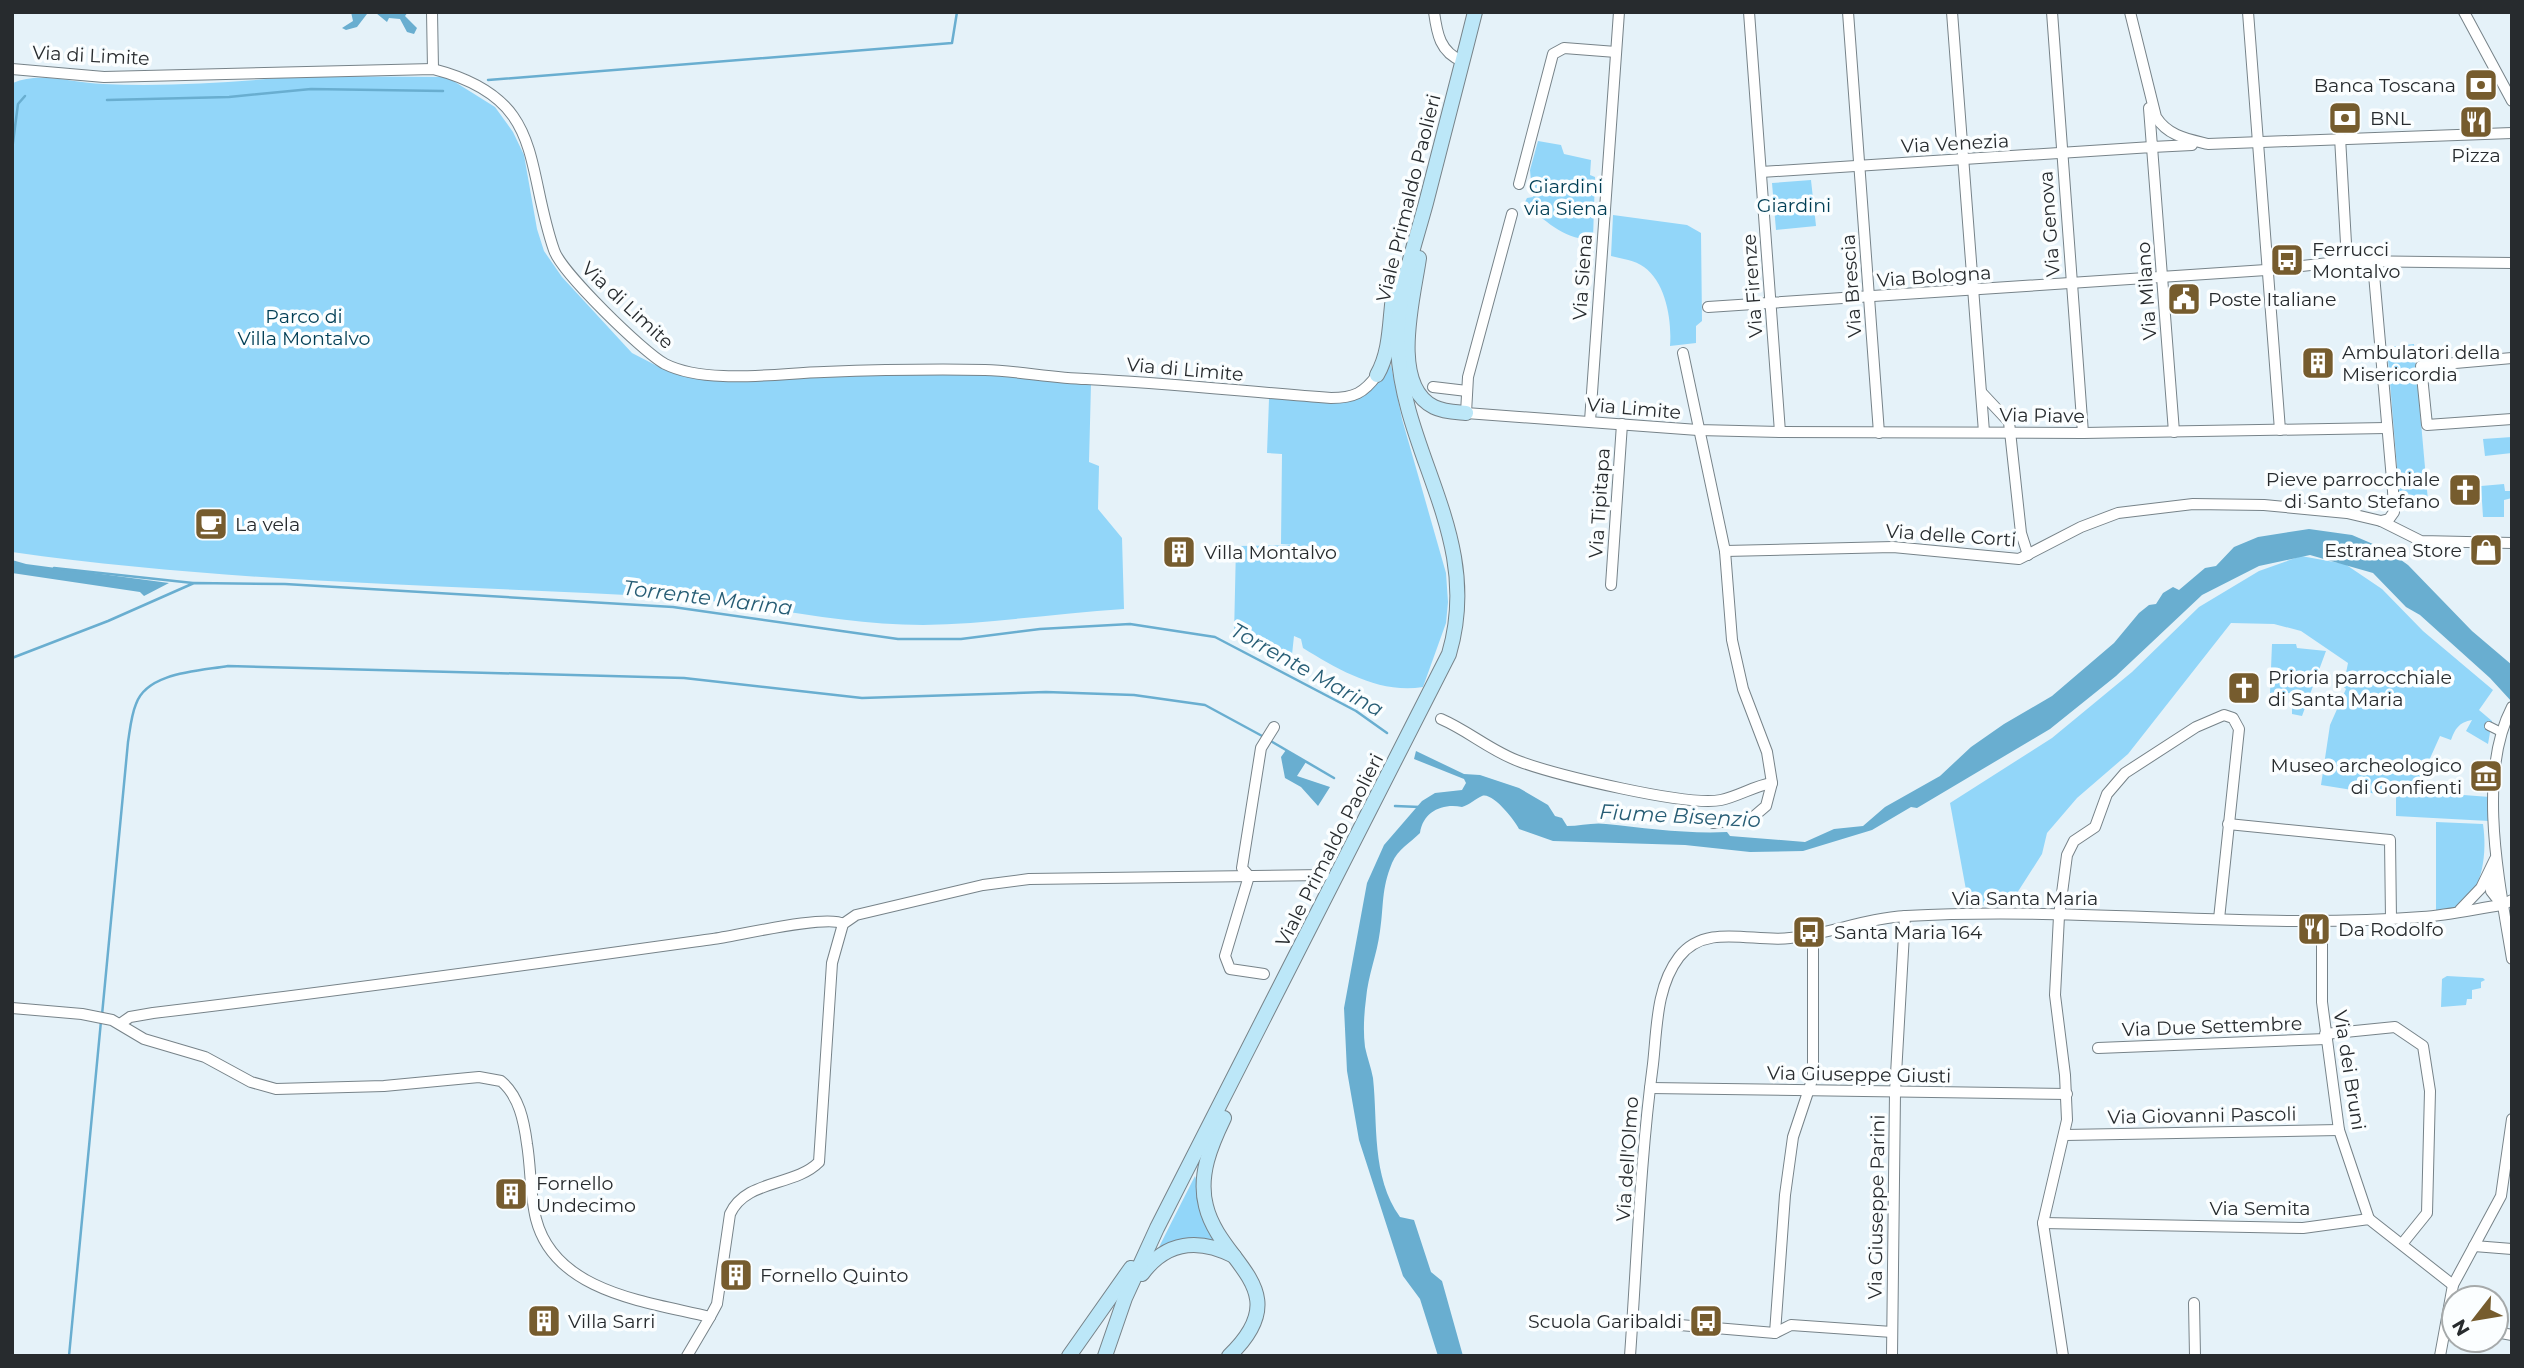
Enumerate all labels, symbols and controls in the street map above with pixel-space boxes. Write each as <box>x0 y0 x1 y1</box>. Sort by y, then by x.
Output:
street label: Via di Limite <box>32 41 150 70</box>
bank icon: Banca Toscana <box>2462 66 2500 104</box>
place label: Banca Toscana <box>2314 74 2456 97</box>
street label: Viale Primaldo Paolieri <box>1371 92 1445 305</box>
bank icon: BNL <box>2326 99 2364 137</box>
restaurant icon: Pizza <box>2457 103 2495 141</box>
place label: BNL <box>2370 107 2412 130</box>
street label: Via Venezia <box>1900 129 2010 158</box>
place label: Pizza <box>2451 144 2501 167</box>
street label: Via Genova <box>2034 170 2065 278</box>
park label: Giardini via Siena <box>1524 175 1608 220</box>
park label: Giardini <box>1757 194 1831 217</box>
street label: Via Siena <box>1568 233 1597 321</box>
street label: Via Firenze <box>1737 233 1768 339</box>
street label: Via Brescia <box>1836 234 1867 338</box>
place label: Ferrucci Montalvo <box>2312 238 2401 283</box>
street label: Via Milano <box>2132 241 2161 341</box>
bus stop icon: Ferrucci Montalvo <box>2268 241 2306 279</box>
street label: Via di Limite <box>577 257 678 354</box>
street label: Via Bologna <box>1876 261 1992 292</box>
public building icon: Poste Italiane <box>2165 280 2203 318</box>
place label: Poste Italiane <box>2208 288 2336 311</box>
park label: Parco di Villa Montalvo <box>238 305 371 350</box>
place label: Ambulatori della Misericordia <box>2342 341 2500 386</box>
building icon: Ambulatori della Misericordia <box>2299 344 2337 382</box>
street label: Via di Limite <box>1125 353 1244 386</box>
street label: Via Limite <box>1586 393 1682 424</box>
street label: Via Piave <box>1999 403 2085 428</box>
street label: Via Tipitapa <box>1584 447 1615 559</box>
place label: Pieve parrocchiale di Santo Stefano <box>2266 468 2440 513</box>
church icon: Pieve parrocchiale di Santo Stefano <box>2446 471 2484 509</box>
cafe icon: La vela <box>192 505 230 543</box>
place label: La vela <box>235 513 300 536</box>
street label: Via delle Corti <box>1885 519 2017 552</box>
shop icon: Estranea Store <box>2467 531 2505 569</box>
building icon: Villa Montalvo <box>1160 533 1198 571</box>
place label: Estranea Store <box>2324 539 2462 562</box>
place label: Villa Montalvo <box>1204 541 1337 564</box>
water label: Torrente Marina <box>622 575 794 620</box>
water label: Torrente Marina <box>1227 617 1388 722</box>
place label: Prioria parrocchiale di Santa Maria <box>2268 666 2452 711</box>
church icon: Prioria parrocchiale di Santa Maria <box>2225 669 2263 707</box>
street label: Viale Primaldo Paolieri <box>1271 750 1388 951</box>
place label: Museo archeologico di Gonfienti <box>2270 754 2462 799</box>
museum icon: Museo archeologico di Gonfienti <box>2467 757 2505 795</box>
water label: Fiume Bisenzio <box>1599 799 1761 832</box>
street label: Via Santa Maria <box>1952 887 2098 910</box>
restaurant icon: Da Rodolfo <box>2295 910 2333 948</box>
bus stop icon: Santa Maria 164 <box>1790 913 1828 951</box>
place label: Da Rodolfo <box>2338 918 2444 941</box>
place label: Santa Maria 164 <box>1834 921 1983 944</box>
street label: Via dei Bruni <box>2329 1008 2370 1132</box>
street label: Via Due Settembre <box>2121 1012 2303 1041</box>
street label: Via Giuseppe Giusti <box>1767 1061 1951 1088</box>
street label: Via dell'Olmo <box>1612 1096 1643 1222</box>
street label: Via Giovanni Pascoli <box>2107 1102 2297 1129</box>
street label: Via Giuseppe Parini <box>1863 1114 1890 1300</box>
place label: Fornello Undecimo <box>536 1172 636 1217</box>
building icon: Fornello Undecimo <box>492 1175 530 1213</box>
street label: Via Semita <box>2209 1197 2311 1220</box>
building icon: Fornello Quinto <box>717 1256 755 1294</box>
place label: Fornello Quinto <box>760 1264 909 1287</box>
north arrow <box>2440 1284 2510 1354</box>
building icon: Villa Sarri <box>525 1302 563 1340</box>
bus stop icon: Scuola Garibaldi <box>1687 1302 1725 1340</box>
place label: Villa Sarri <box>568 1310 655 1333</box>
place label: Scuola Garibaldi <box>1528 1310 1682 1333</box>
text: N <box>2447 1315 2475 1340</box>

